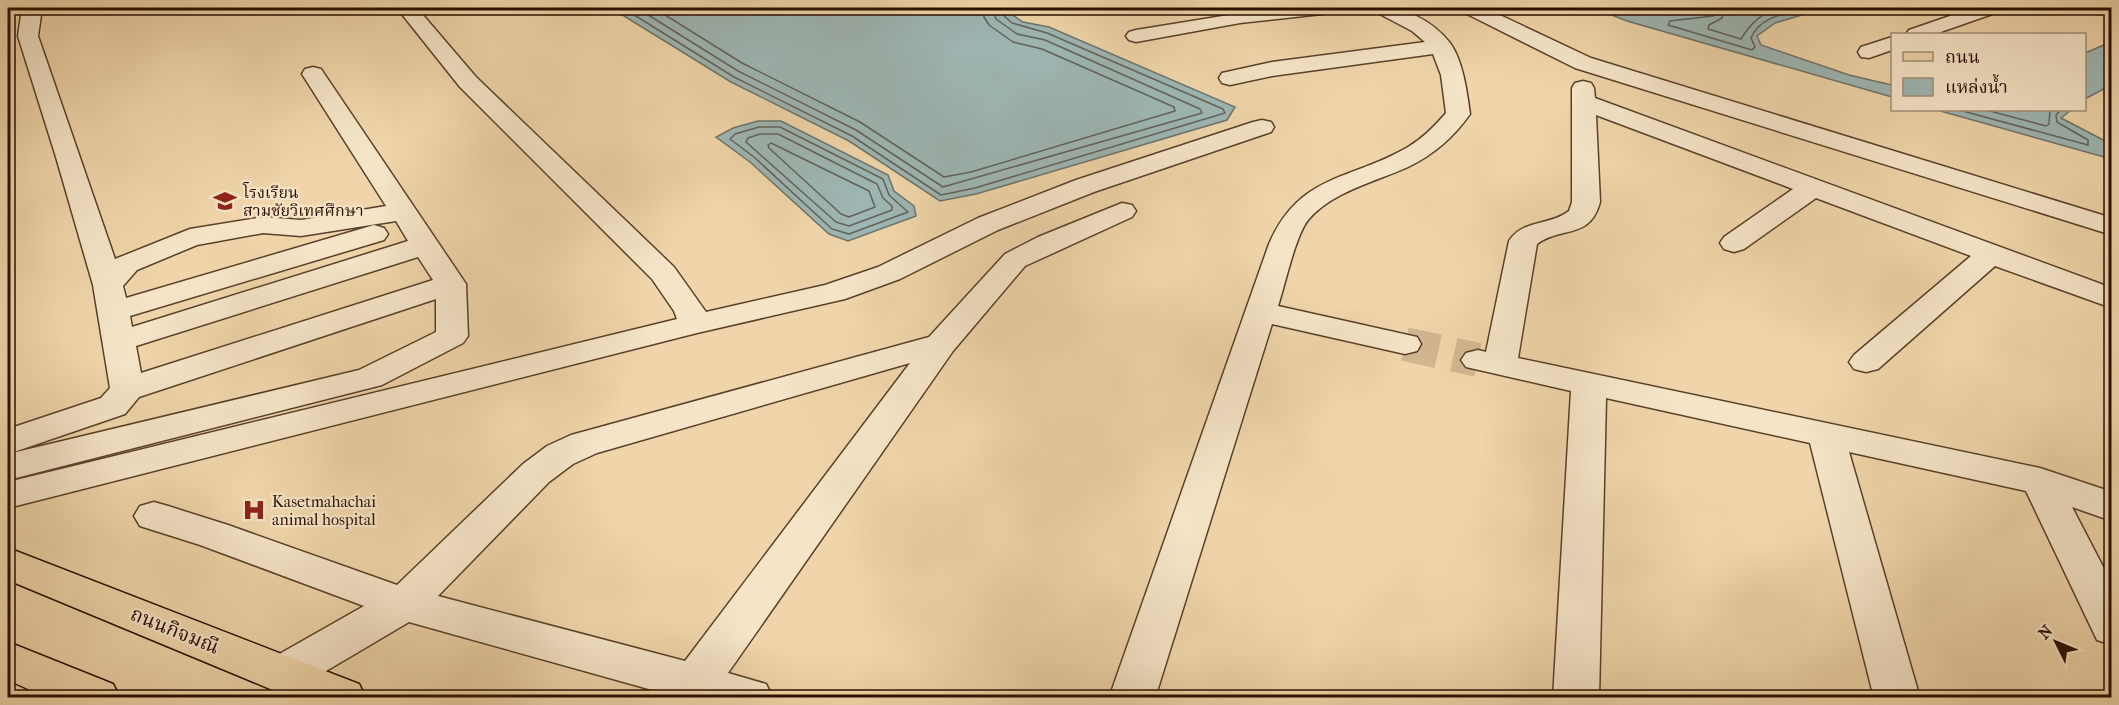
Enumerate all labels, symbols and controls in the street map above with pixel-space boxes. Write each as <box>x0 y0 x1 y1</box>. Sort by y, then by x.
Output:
legend <box>1891 33 2086 111</box>
text: ถนน <box>1945 47 1980 68</box>
text: แหล่งน้ำ <box>1945 73 2008 98</box>
place label: โรงเรียน สามชัยวิเทศศึกษา <box>242 182 364 220</box>
school or university icon: โรงเรียน สามชัยวิเทศศึกษา <box>212 188 238 214</box>
place label: Kasetmahachai animal hospital <box>272 492 376 529</box>
hospital icon: Kasetmahachai animal hospital <box>241 497 267 523</box>
street label: ถนนกิจมณี <box>127 602 223 659</box>
north arrow <box>2026 612 2086 672</box>
text: N <box>2034 621 2057 643</box>

